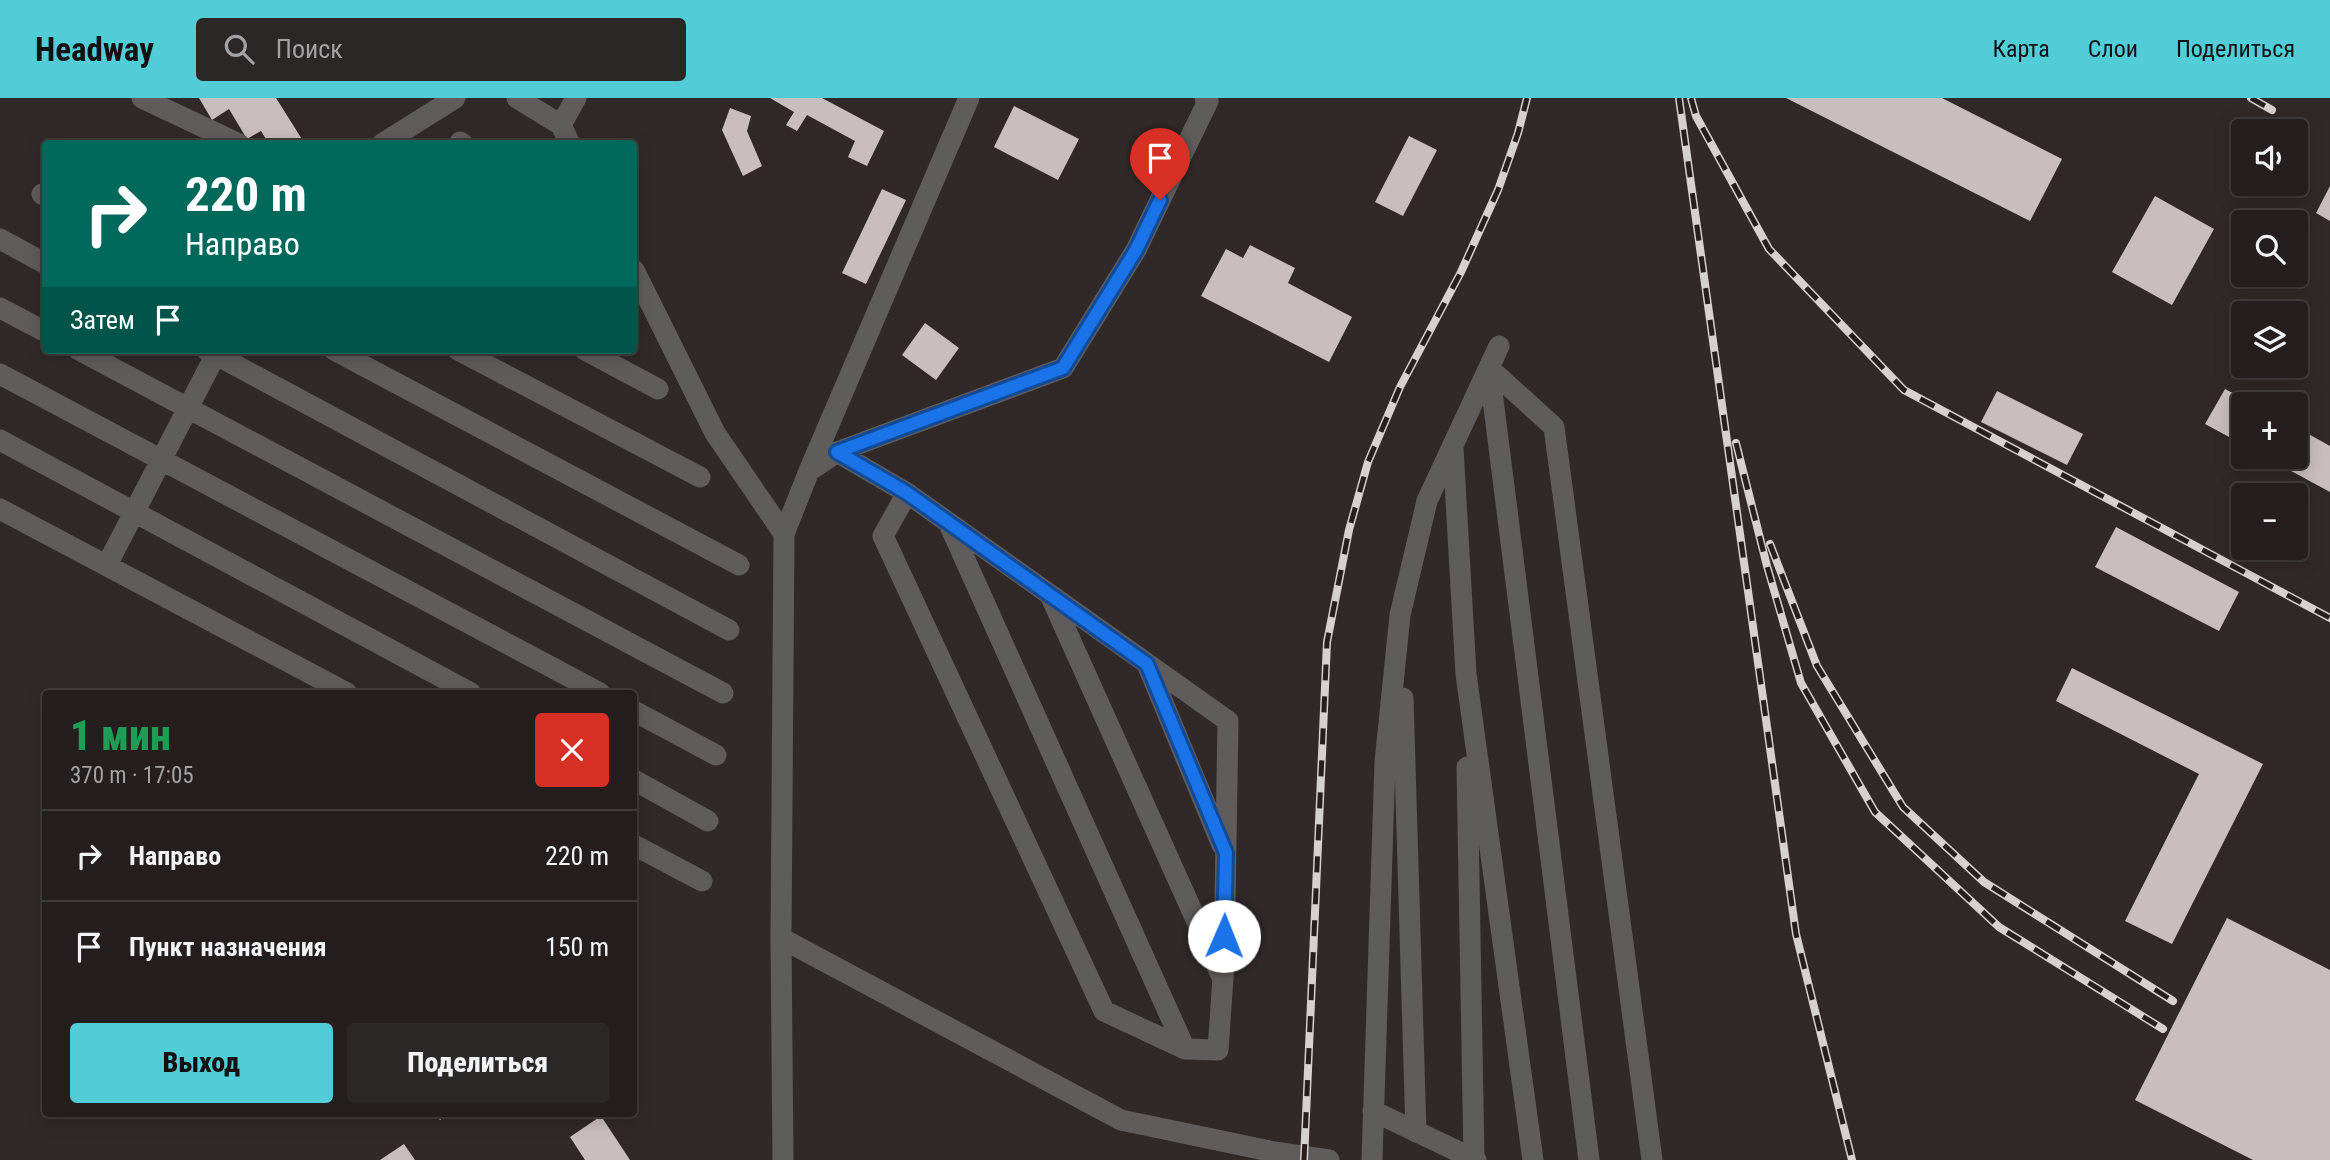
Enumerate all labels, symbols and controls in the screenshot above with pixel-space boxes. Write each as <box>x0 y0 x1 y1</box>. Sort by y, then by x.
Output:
search box <box>196 18 686 81</box>
text: Headway <box>35 30 154 69</box>
icon: search <box>220 30 258 68</box>
text: Поиск <box>276 34 343 64</box>
text: Карта <box>1992 35 2050 63</box>
text: Слои <box>2088 35 2138 63</box>
text: Поделиться <box>2176 35 2295 63</box>
map controls <box>2231 119 2308 560</box>
button: sound <box>2231 119 2308 196</box>
pin <box>1130 128 1190 200</box>
icon: arrive <box>1141 139 1179 177</box>
text: 220 m <box>185 166 307 223</box>
icon: right <box>70 168 161 259</box>
button: search <box>2231 210 2308 287</box>
text: Направо <box>185 225 300 263</box>
icon: arrive <box>149 301 187 339</box>
button: layers <box>2231 301 2308 378</box>
text: Затем <box>70 305 135 335</box>
button: + <box>2231 392 2308 469</box>
button: − <box>2231 483 2308 560</box>
text: 1 мин <box>70 711 171 760</box>
button: close <box>535 713 609 787</box>
text: 370 m · 17:05 <box>70 762 194 789</box>
icon: right <box>70 837 108 875</box>
text: Направо <box>129 841 221 871</box>
text: 220 m <box>545 841 609 871</box>
position arrow <box>1187 899 1261 973</box>
icon: arrive <box>70 928 108 966</box>
text: Пункт назначения <box>129 932 327 962</box>
text: 150 m <box>545 932 609 962</box>
button: Выход <box>70 1023 333 1103</box>
button: Поделиться <box>347 1023 609 1103</box>

